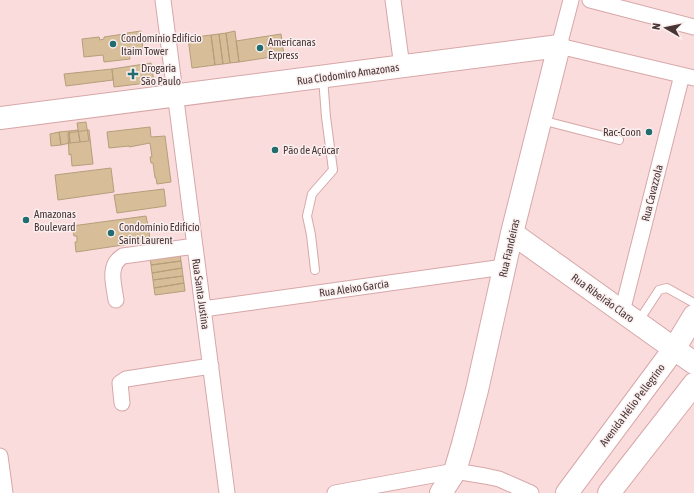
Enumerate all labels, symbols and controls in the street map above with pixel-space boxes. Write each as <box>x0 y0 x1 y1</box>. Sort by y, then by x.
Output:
north arrow <box>646 8 686 48</box>
text: N <box>650 22 663 31</box>
place label: Condomínio Edifício Itaim Tower <box>121 32 202 57</box>
place label: Americanas Express <box>268 36 316 61</box>
marker: Condomínio Edifício Itaim Tower <box>108 39 118 49</box>
marker: Americanas Express <box>255 43 265 53</box>
street label: Rua Clodomiro Amazonas <box>296 61 400 87</box>
place label: Drogaria São Paulo <box>141 62 181 87</box>
marker: Drogaria São Paulo <box>128 69 138 79</box>
place label: Rac-Coon <box>603 126 641 138</box>
marker: Rac-Coon <box>644 127 654 137</box>
place label: Pão de Açúcar <box>283 144 340 156</box>
marker: Pão de Açúcar <box>270 145 280 155</box>
street label: Rua Cavazzola <box>639 163 665 223</box>
place label: Amazonas Boulevard <box>34 208 76 233</box>
marker: Amazonas Boulevard <box>21 215 31 225</box>
street label: Rua Fiandeiras <box>496 217 522 278</box>
place label: Condomínio Edifício Saint Laurent <box>119 221 200 246</box>
marker: Condomínio Edifício Saint Laurent <box>106 228 116 238</box>
street label: Rua Santa Justina <box>190 258 212 330</box>
street label: Rua Ribeirão Claro <box>569 271 637 325</box>
street label: Rua Aleixo Garcia <box>318 277 390 299</box>
street label: Avenida Hélio Pellegrino <box>597 361 667 449</box>

